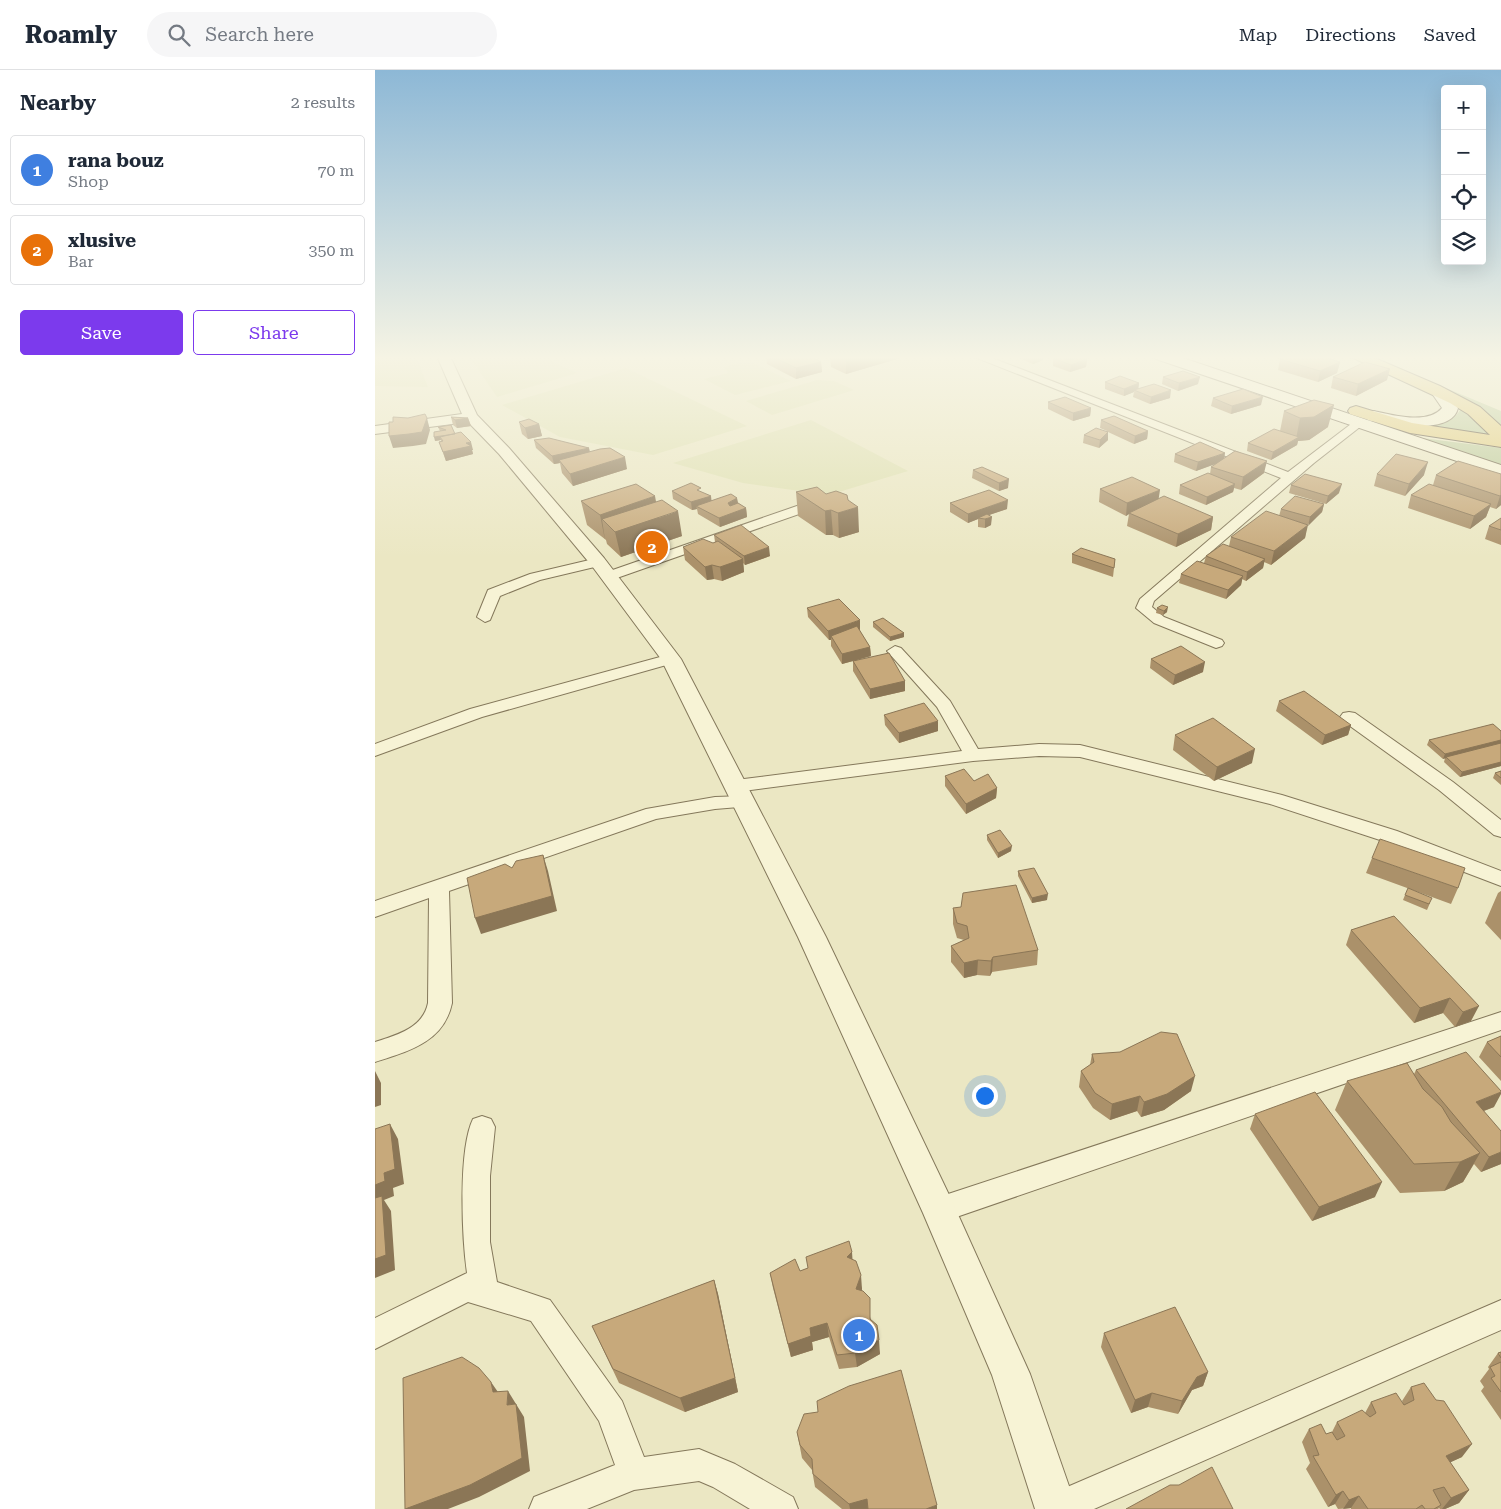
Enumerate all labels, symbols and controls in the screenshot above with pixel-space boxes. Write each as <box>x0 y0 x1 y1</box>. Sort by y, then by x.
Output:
search box <box>147 12 497 57</box>
text: Roamly <box>25 21 117 49</box>
icon: search <box>165 21 193 49</box>
text: Search here <box>205 23 314 46</box>
text: Map <box>1239 24 1277 45</box>
text: Directions <box>1305 24 1396 45</box>
text: Saved <box>1424 24 1476 45</box>
map controls <box>1441 85 1486 265</box>
button: + <box>1441 85 1486 130</box>
text: Nearby <box>20 91 96 115</box>
text: 2 results <box>291 93 355 112</box>
button: − <box>1441 130 1486 175</box>
text: rana bouz <box>68 149 164 172</box>
text: 1 <box>33 161 41 180</box>
text: 70 m <box>317 161 354 180</box>
text: Shop <box>68 172 109 191</box>
button: locate <box>1441 175 1486 220</box>
button: layers <box>1441 220 1486 265</box>
text: xlusive <box>68 229 136 252</box>
text: 2 <box>33 241 41 260</box>
text: 350 m <box>308 241 354 260</box>
text: Bar <box>68 252 94 271</box>
button: Save <box>20 310 183 355</box>
button: Share <box>193 310 355 355</box>
pin: 2 <box>636 528 668 566</box>
your location <box>972 1083 998 1109</box>
pin: 1 <box>843 1316 875 1354</box>

